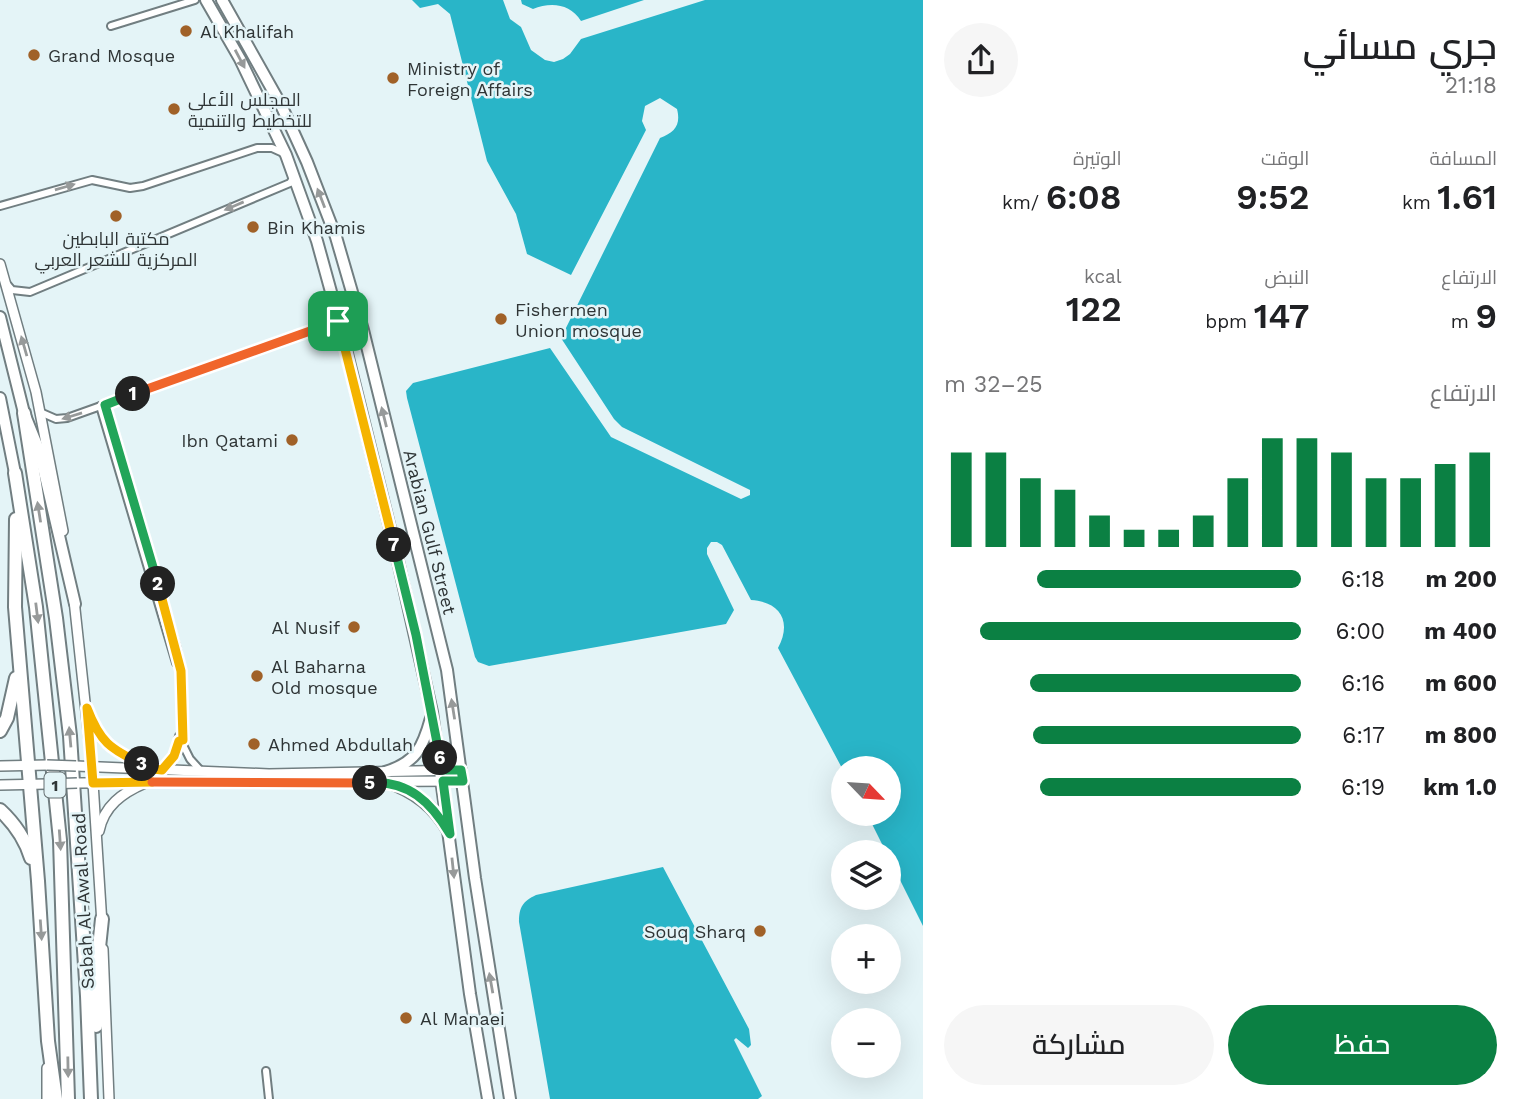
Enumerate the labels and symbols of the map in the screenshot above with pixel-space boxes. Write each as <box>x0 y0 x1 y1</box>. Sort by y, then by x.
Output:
place label: Al Khalifah <box>200 21 294 42</box>
marker: Al Khalifah <box>178 23 194 39</box>
place label: Grand Mosque <box>48 45 175 66</box>
marker: Grand Mosque <box>26 47 42 63</box>
one-way arrow <box>234 50 246 69</box>
place label: Ministry of Foreign Affairs <box>407 58 533 100</box>
marker: Ministry of Foreign Affairs <box>385 70 401 86</box>
place label: المجلس الأعلى للتخطيط والتنمية <box>188 89 312 132</box>
marker: المجلس الأعلى للتخطيط والتنمية <box>166 101 182 117</box>
one-way arrow <box>55 181 77 192</box>
one-way arrow <box>315 188 326 209</box>
one-way arrow <box>223 201 244 212</box>
marker: مكتبة البابطين المركزية للشعر العربي <box>108 208 124 224</box>
place label: Bin Khamis <box>267 217 365 238</box>
marker: Bin Khamis <box>245 219 261 235</box>
place label: مكتبة البابطين المركزية للشعر العربي <box>34 228 198 274</box>
pin <box>308 291 368 351</box>
place label: Fishermen Union mosque <box>515 299 642 341</box>
marker: Fishermen Union mosque <box>493 311 509 327</box>
one-way arrow <box>18 334 29 356</box>
pin: 1 <box>116 376 150 412</box>
one-way arrow <box>378 406 389 428</box>
one-way arrow <box>62 411 83 421</box>
place label: Ibn Qatami <box>181 430 278 451</box>
marker: Ibn Qatami <box>284 432 300 448</box>
street label: Arabian Gulf Street <box>399 447 461 617</box>
one-way arrow <box>33 501 44 523</box>
pin: 7 <box>376 528 412 562</box>
pin: 2 <box>140 566 176 602</box>
one-way arrow <box>31 603 42 625</box>
place label: Al Nusif <box>272 617 340 638</box>
marker: Al Nusif <box>346 619 362 635</box>
place label: Al Baharna Old mosque <box>271 656 378 698</box>
marker: Al Baharna Old mosque <box>249 668 265 684</box>
one-way arrow <box>447 698 458 720</box>
one-way arrow <box>64 726 75 748</box>
place label: Ahmed Abdullah <box>268 734 413 755</box>
marker: Ahmed Abdullah <box>246 736 262 752</box>
pin: 6 <box>422 740 458 776</box>
pin: 3 <box>124 746 160 782</box>
north arrow <box>831 756 901 826</box>
pin: 5 <box>352 766 388 800</box>
road number: 1 <box>44 772 66 798</box>
street label: Sabah Al-Awal Road <box>68 812 98 990</box>
one-way arrow <box>55 829 66 851</box>
one-way arrow <box>448 857 459 879</box>
one-way arrow <box>36 919 47 941</box>
place label: Souq Sharq <box>644 921 746 942</box>
marker: Souq Sharq <box>752 923 768 939</box>
one-way arrow <box>485 972 496 994</box>
place label: Al Manaei <box>420 1008 505 1029</box>
marker: Al Manaei <box>398 1010 414 1026</box>
one-way arrow <box>63 1056 74 1078</box>

